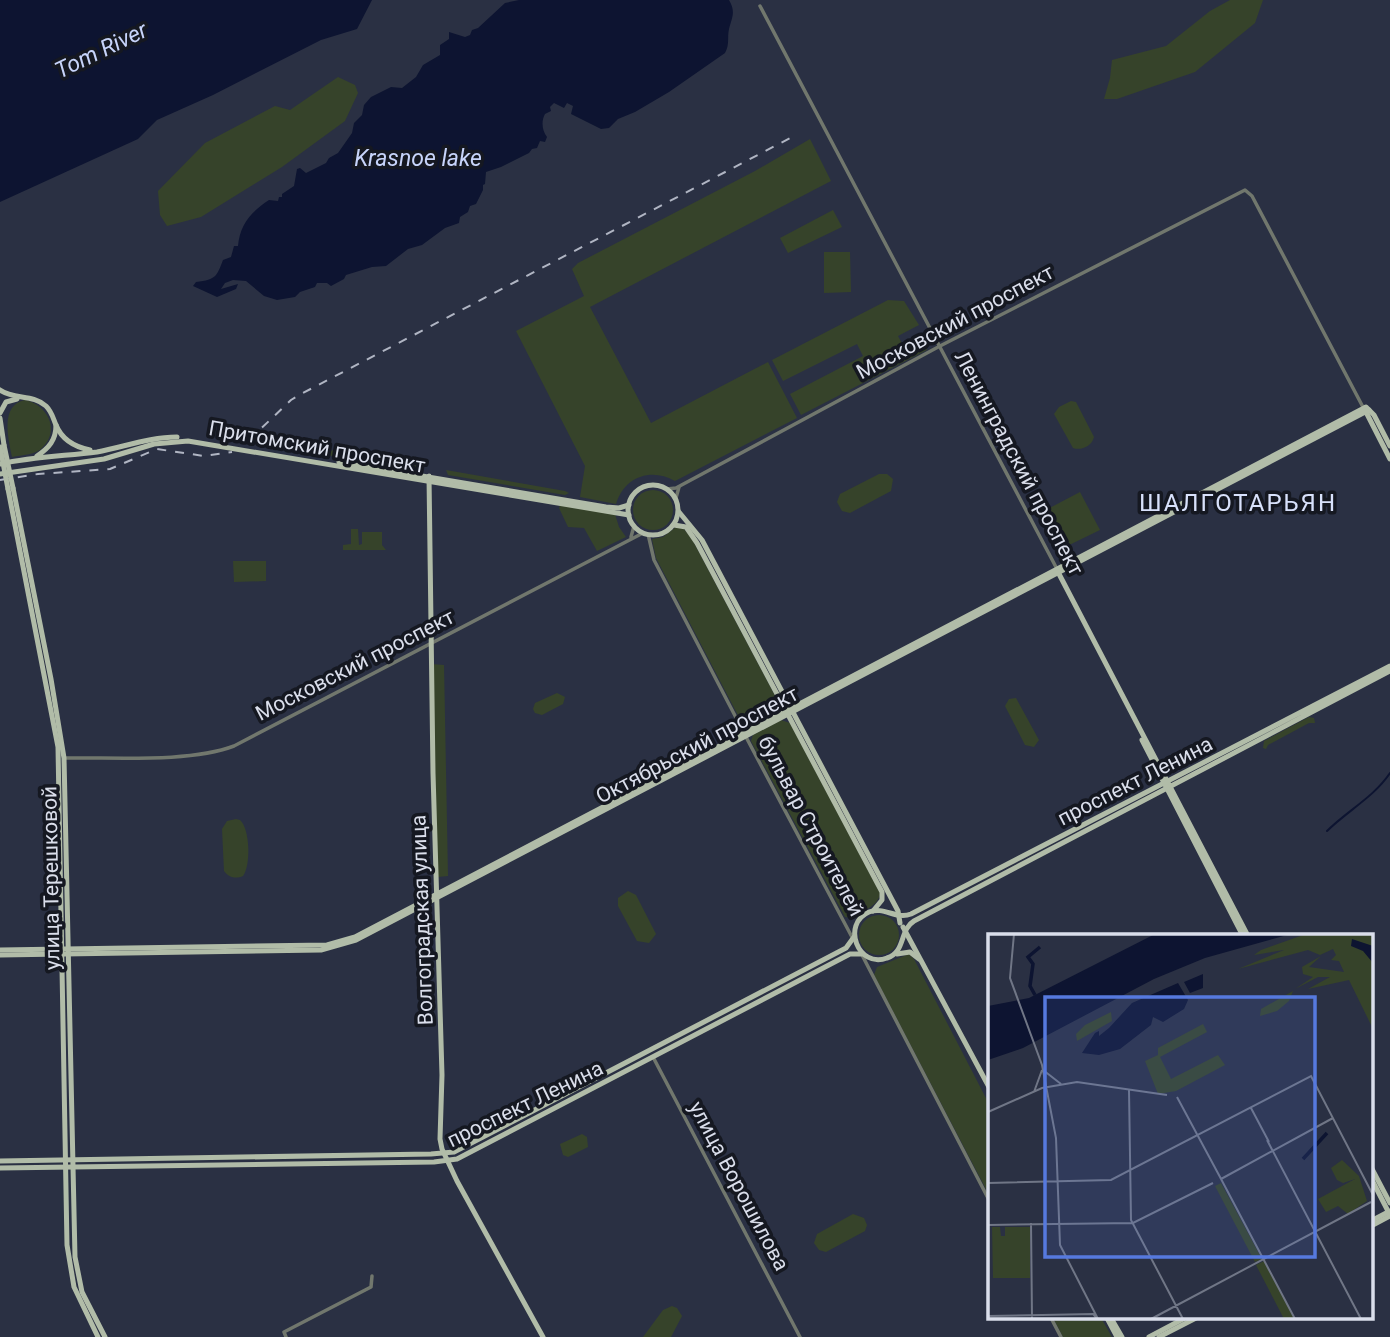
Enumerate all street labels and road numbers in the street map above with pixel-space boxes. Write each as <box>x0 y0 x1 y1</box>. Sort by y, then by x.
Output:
street label: Московский проспект <box>852 260 1058 384</box>
street label: Ленинградский проспект <box>950 347 1088 579</box>
street label: Притомский проспект <box>207 416 427 478</box>
street label: Московский проспект <box>252 604 458 726</box>
street label: Октябрьский проспект <box>592 681 802 809</box>
street label: бульвар Строителей <box>753 732 869 920</box>
street label: проспект Ленина <box>1054 732 1216 830</box>
street label: улица Терешковой <box>37 786 65 970</box>
street label: Волгоградская улица <box>406 814 438 1026</box>
street label: проспект Ленина <box>443 1056 607 1152</box>
street label: улица Ворошилова <box>684 1097 794 1275</box>

